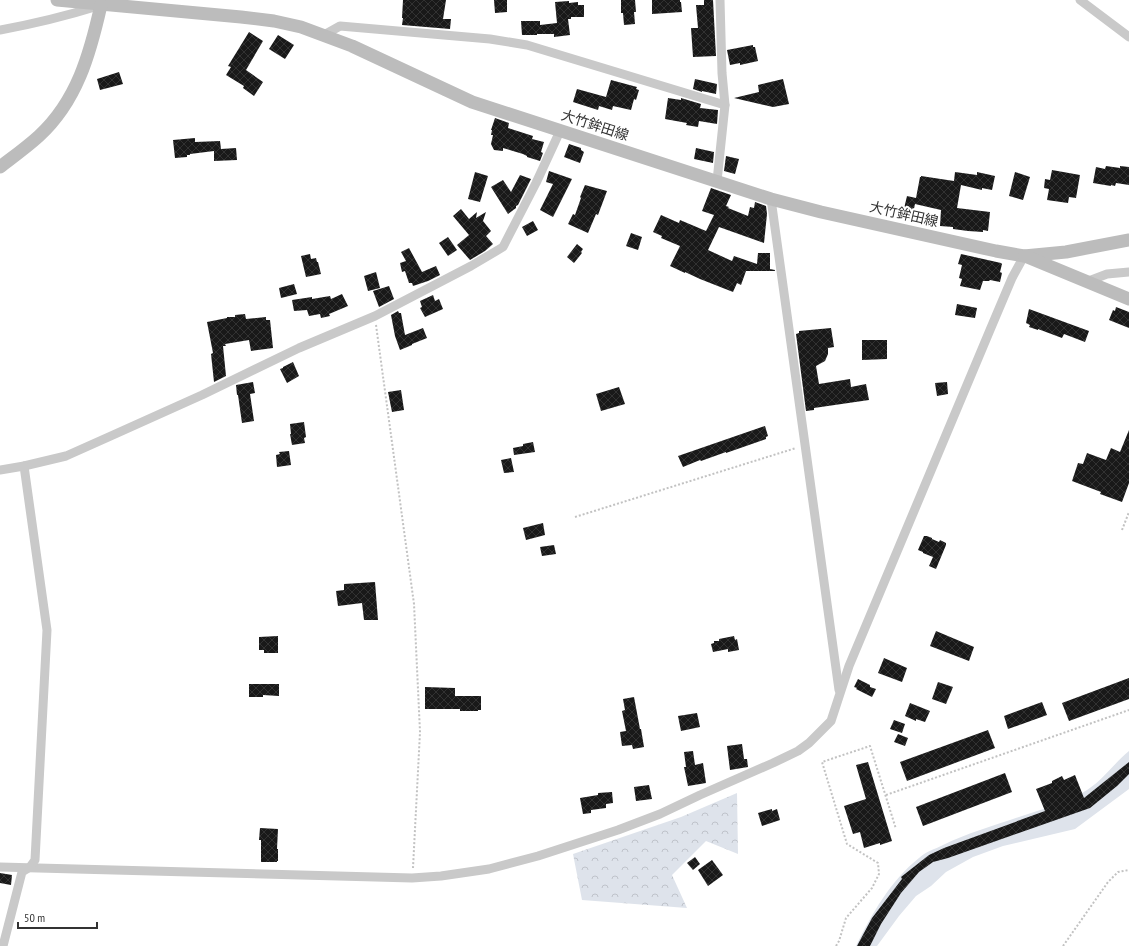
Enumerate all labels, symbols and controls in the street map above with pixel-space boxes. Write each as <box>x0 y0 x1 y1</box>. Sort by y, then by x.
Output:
street label: 大竹鉾田線 <box>559 106 631 144</box>
street label: 大竹鉾田線 <box>868 197 940 231</box>
scale bar <box>18 904 97 930</box>
text: 50 m <box>24 910 45 925</box>

